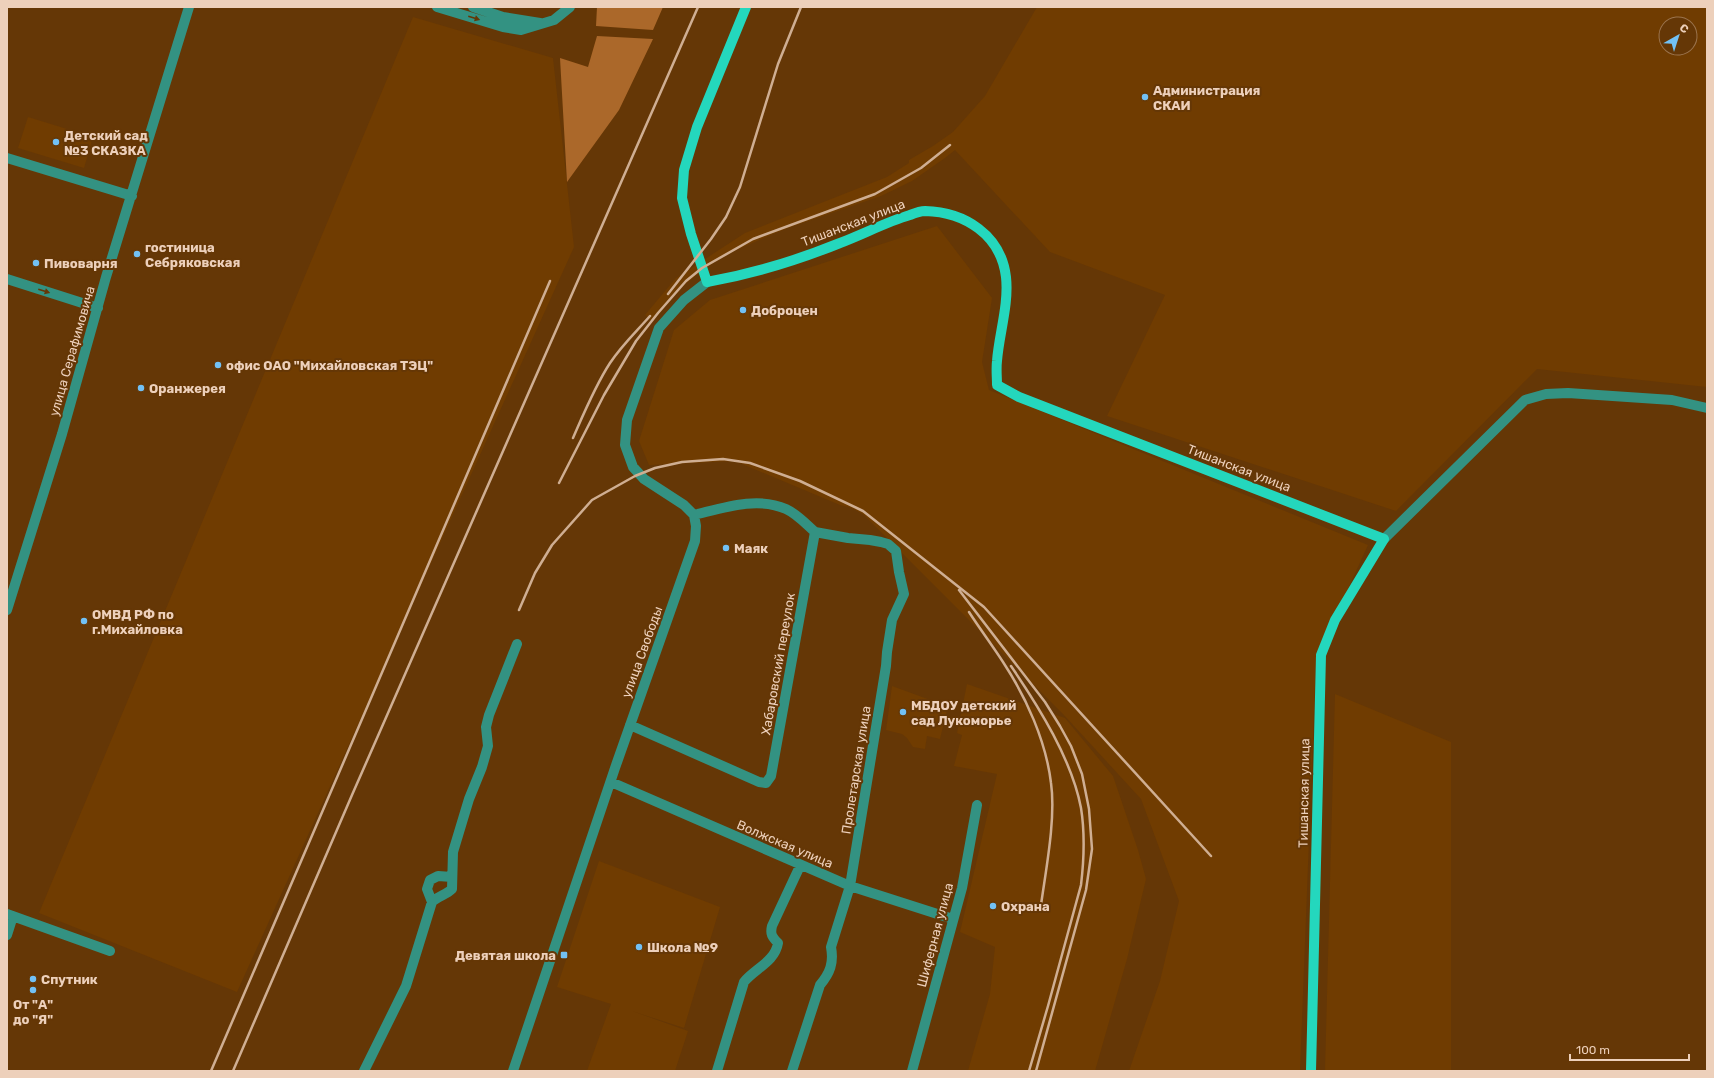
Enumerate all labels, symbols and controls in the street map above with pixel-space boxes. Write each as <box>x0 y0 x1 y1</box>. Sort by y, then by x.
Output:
one-way arrow <box>468 15 480 21</box>
north arrow <box>1658 16 1698 56</box>
text: С <box>1677 21 1691 36</box>
place label: Администрация СКАИ <box>1153 83 1261 113</box>
marker: Администрация СКАИ <box>1140 92 1150 102</box>
place label: Детский сад №3 СКАЗКА <box>64 128 148 158</box>
marker: Детский сад №3 СКАЗКА <box>51 137 61 147</box>
street label: Тишанская улица <box>799 196 907 250</box>
place label: гостиница Себряковская <box>145 240 241 270</box>
marker: гостиница Себряковская <box>132 249 142 259</box>
place label: Пивоварня <box>44 256 118 271</box>
marker: Пивоварня <box>31 258 41 268</box>
street label: улица Серафимовича <box>46 284 98 418</box>
one-way arrow <box>39 288 51 294</box>
place label: Доброцен <box>751 303 818 318</box>
marker: Доброцен <box>738 305 748 315</box>
place label: офис ОАО "Михайловская ТЭЦ" <box>226 358 433 373</box>
marker: офис ОАО "Михайловская ТЭЦ" <box>213 360 223 370</box>
place label: Оранжерея <box>149 381 226 396</box>
marker: Оранжерея <box>136 383 146 393</box>
street label: Тишанская улица <box>1185 441 1293 495</box>
place label: Mаяк <box>734 541 768 556</box>
marker: Mаяк <box>721 543 731 553</box>
street label: Хабаровский переулок <box>758 592 798 736</box>
street label: улица Свободы <box>619 604 665 700</box>
place label: ОМВД РФ по г.Михайловка <box>92 607 183 637</box>
marker: ОМВД РФ по г.Михайловка <box>79 616 89 626</box>
place label: МБДОУ детский сад Лукоморье <box>911 698 1016 728</box>
street label: Пролетарская улица <box>838 705 874 835</box>
marker: МБДОУ детский сад Лукоморье <box>898 707 908 717</box>
street label: Тишанская улица <box>1296 738 1312 848</box>
street label: Волжская улица <box>735 817 835 871</box>
street label: Шиферная улица <box>914 881 956 989</box>
place label: Охрана <box>1001 899 1050 914</box>
marker: Охрана <box>988 901 998 911</box>
place label: Школа №9 <box>647 940 718 955</box>
marker: Школа №9 <box>634 942 644 952</box>
place label: Девятая школа <box>455 948 556 963</box>
marker: Девятая школа <box>559 950 569 960</box>
place label: Спутник <box>41 972 98 987</box>
marker: Спутник <box>28 974 38 984</box>
marker: От "А" до "Я" <box>28 985 38 995</box>
place label: От "А" до "Я" <box>13 997 53 1027</box>
scale bar <box>1570 1036 1689 1062</box>
text: 100 m <box>1576 1043 1610 1057</box>

